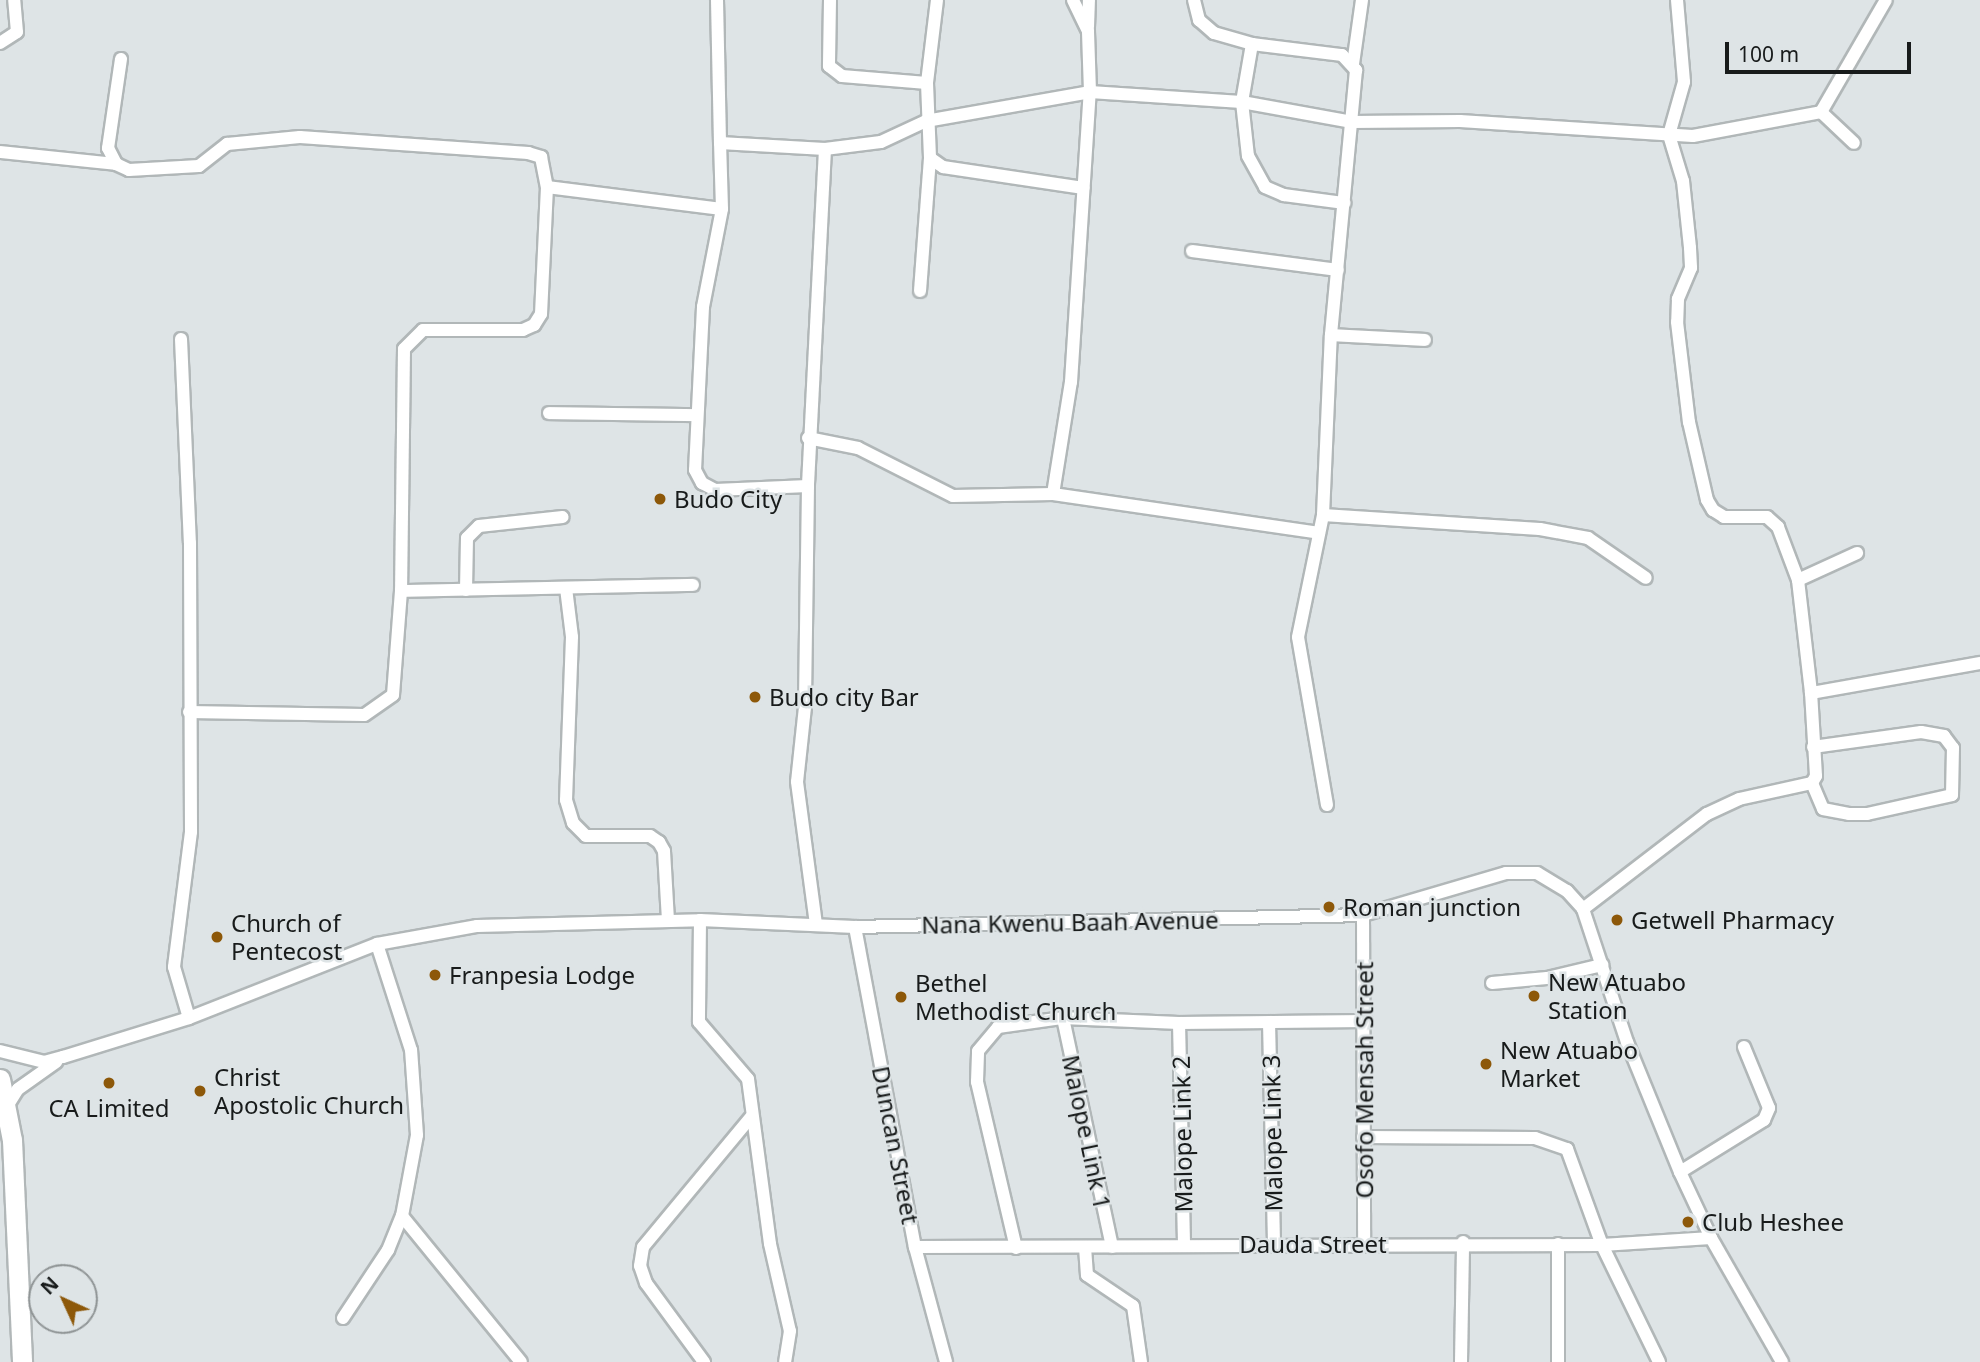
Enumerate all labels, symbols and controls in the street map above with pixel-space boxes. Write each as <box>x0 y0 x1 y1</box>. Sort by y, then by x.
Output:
scale bar <box>1728 28 1913 72</box>
text: 100 m <box>1738 40 1799 68</box>
place label: Budo City <box>674 485 782 513</box>
marker: Budo City <box>652 491 668 507</box>
place label: Budo city Bar <box>769 683 919 711</box>
marker: Budo city Bar <box>747 689 763 705</box>
place label: Roman junction <box>1343 893 1521 921</box>
marker: Roman junction <box>1321 899 1337 915</box>
street label: Nana Kwenu Baah Avenue <box>921 905 1219 939</box>
place label: Getwell Pharmacy <box>1631 906 1834 934</box>
place label: Church of Pentecost <box>231 909 342 965</box>
marker: Getwell Pharmacy <box>1609 912 1625 928</box>
marker: Church of Pentecost <box>209 929 225 945</box>
place label: Franpesia Lodge <box>449 961 635 989</box>
street label: Osofo Mensah Street <box>1350 962 1378 1198</box>
marker: Franpesia Lodge <box>427 967 443 983</box>
place label: New Atuabo Station <box>1548 968 1686 1024</box>
place label: Bethel Methodist Church <box>915 969 1116 1025</box>
marker: New Atuabo Station <box>1526 988 1542 1004</box>
marker: Bethel Methodist Church <box>893 989 909 1005</box>
place label: New Atuabo Market <box>1500 1036 1638 1092</box>
street label: Malope Link 1 <box>1057 1052 1117 1212</box>
street label: Malope Link 3 <box>1256 1054 1288 1212</box>
street label: Malope Link 2 <box>1166 1055 1198 1213</box>
marker: New Atuabo Market <box>1478 1056 1494 1072</box>
place label: Christ Apostolic Church <box>214 1063 404 1119</box>
street label: Duncan Street <box>867 1064 925 1226</box>
marker: CA Limited <box>101 1075 117 1091</box>
marker: Christ Apostolic Church <box>192 1083 208 1099</box>
place label: CA Limited <box>48 1094 170 1122</box>
place label: Club Heshee <box>1702 1208 1844 1236</box>
marker: Club Heshee <box>1680 1214 1696 1230</box>
street label: Dauda Street <box>1239 1230 1387 1258</box>
north arrow <box>28 1264 98 1334</box>
text: N <box>35 1271 64 1300</box>

